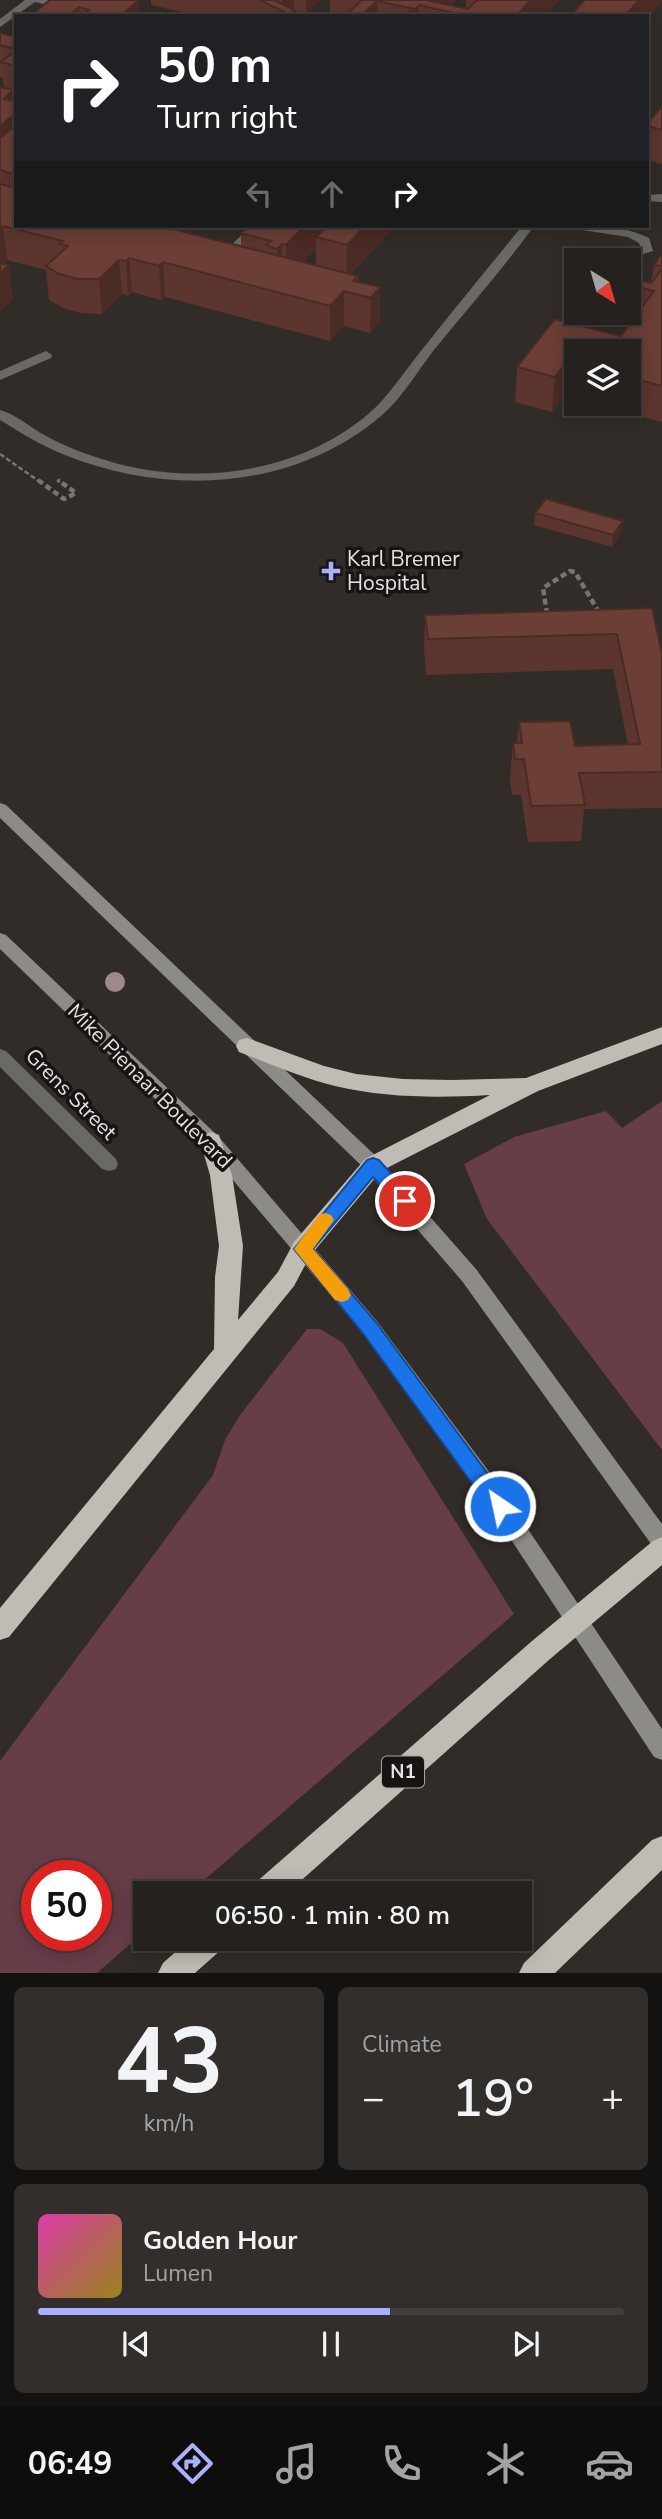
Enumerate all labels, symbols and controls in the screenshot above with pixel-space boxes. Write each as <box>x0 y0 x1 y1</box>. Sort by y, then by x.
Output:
text: 50 m <box>157 32 272 99</box>
icon: right <box>42 42 133 133</box>
text: Turn right <box>157 96 297 139</box>
icon: left <box>240 175 278 213</box>
icon: ahead <box>313 175 351 213</box>
icon: right <box>386 175 424 213</box>
north arrow <box>564 248 640 326</box>
map controls <box>564 248 641 416</box>
button: layers <box>564 339 641 416</box>
place label: Karl Bremer Hospital <box>347 545 460 597</box>
marker: Karl Bremer Hospital <box>321 561 341 581</box>
street label: Mike Pienaar Boulevard <box>62 998 238 1174</box>
street label: Grens Street <box>19 1042 123 1146</box>
pin <box>375 1171 435 1231</box>
icon: arrive <box>386 1182 424 1220</box>
position arrow <box>463 1469 537 1543</box>
road number: N1 <box>382 1756 424 1788</box>
speed limit sign: 50 <box>21 1860 112 1951</box>
text: 06:50 · 1 min · 80 m <box>215 1898 450 1933</box>
text: 43 <box>114 2000 224 2124</box>
text: Climate <box>362 2029 442 2060</box>
text: 19° <box>452 2063 534 2134</box>
text: − <box>362 2073 385 2124</box>
text: + <box>601 2073 624 2124</box>
text: km/h <box>144 2108 194 2139</box>
text: Golden Hour <box>143 2223 298 2258</box>
text: Lumen <box>143 2258 213 2289</box>
icon: previous <box>117 2325 155 2363</box>
icon: pause <box>312 2325 350 2363</box>
icon: next <box>507 2325 545 2363</box>
icon: directions <box>168 2439 217 2488</box>
icon: music <box>272 2439 321 2488</box>
icon: phone <box>377 2439 426 2488</box>
icon: climate <box>481 2439 530 2488</box>
icon: car <box>585 2439 634 2488</box>
text: 06:49 <box>28 2442 112 2485</box>

